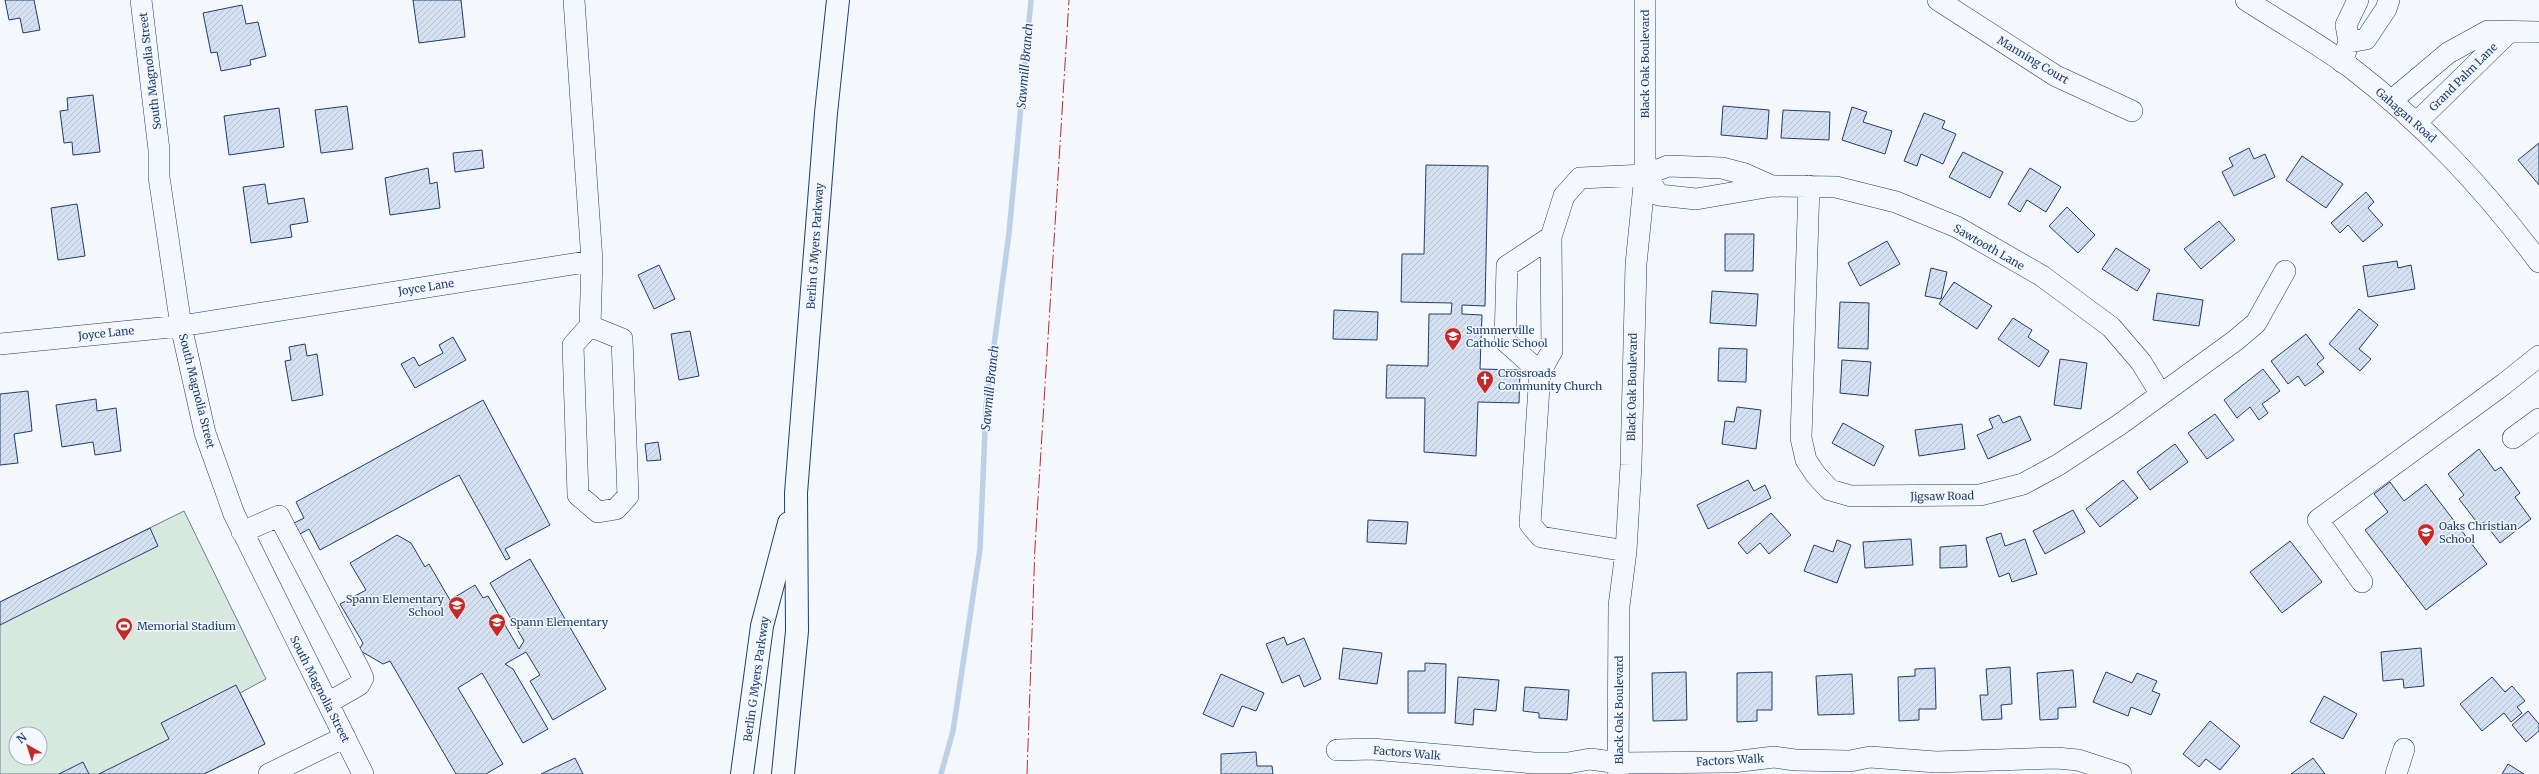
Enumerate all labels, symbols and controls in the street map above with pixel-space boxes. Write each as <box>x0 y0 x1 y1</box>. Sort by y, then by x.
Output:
street label: Black Oak Boulevard <box>1638 9 1652 118</box>
street label: South Magnolia Street <box>136 11 164 130</box>
water label: Sawmill Branch <box>1013 22 1036 110</box>
street label: Manning Court <box>1995 33 2072 87</box>
street label: Grand Palm Lane <box>2426 40 2500 114</box>
street label: Gahagan Road <box>2373 85 2440 145</box>
street label: Berlin G Myers Parkway <box>804 182 826 310</box>
street label: Sawtooth Lane <box>1951 221 2027 273</box>
street label: Joyce Lane <box>396 276 455 298</box>
street label: Joyce Lane <box>76 323 135 343</box>
place label: Summerville Catholic School <box>1466 323 1548 350</box>
school or university icon: Summerville Catholic School <box>1443 326 1463 351</box>
street label: South Magnolia Street <box>176 332 218 451</box>
street label: Black Oak Boulevard <box>1624 332 1640 441</box>
water label: Sawmill Branch <box>978 344 1001 432</box>
place label: Crossroads Community Church <box>1498 366 1603 393</box>
church icon: Crossroads Community Church <box>1475 369 1495 394</box>
street label: Jigsaw Road <box>1909 488 1974 504</box>
place label: Oaks Christian School <box>2439 519 2518 546</box>
school or university icon: Oaks Christian School <box>2416 522 2436 547</box>
place label: Spann Elementary School <box>346 592 445 619</box>
school or university icon: Spann Elementary School <box>447 595 467 620</box>
school or university icon: Spann Elementary <box>487 612 507 637</box>
place label: Spann Elementary <box>510 615 609 629</box>
street label: Berlin G Myers Parkway <box>740 615 772 743</box>
sports icon: Memorial Stadium <box>114 616 134 641</box>
place label: Memorial Stadium <box>137 619 236 633</box>
street label: South Magnolia Street <box>287 633 353 745</box>
street label: Black Oak Boulevard <box>1612 655 1626 764</box>
north arrow <box>8 726 48 766</box>
text: N <box>14 730 30 746</box>
street label: Factors Walk <box>1373 743 1441 763</box>
street label: Factors Walk <box>1696 751 1764 769</box>

